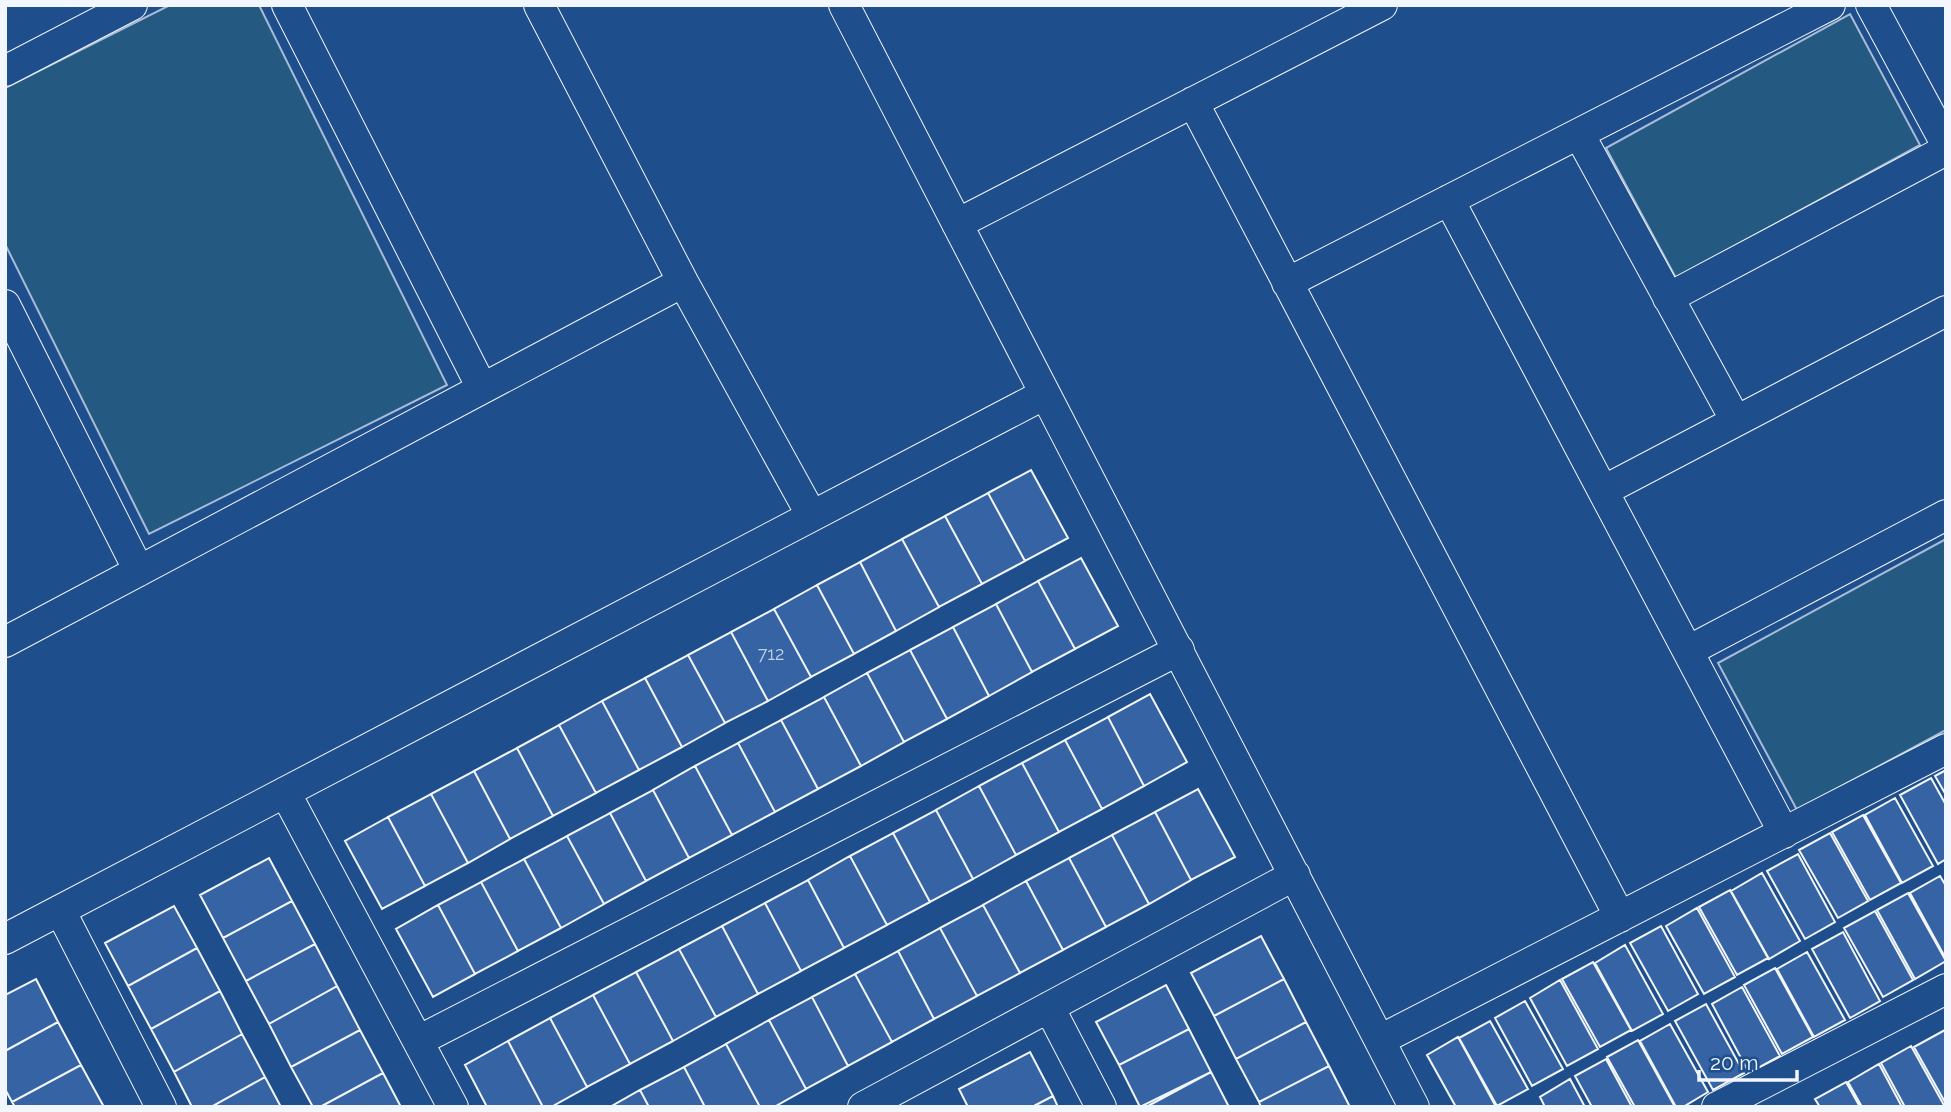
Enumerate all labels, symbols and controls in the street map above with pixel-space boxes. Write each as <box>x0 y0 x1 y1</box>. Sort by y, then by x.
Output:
house number: 712 <box>758 643 784 664</box>
scale bar <box>1699 1038 1797 1082</box>
text: 20 m <box>1710 1050 1758 1075</box>

